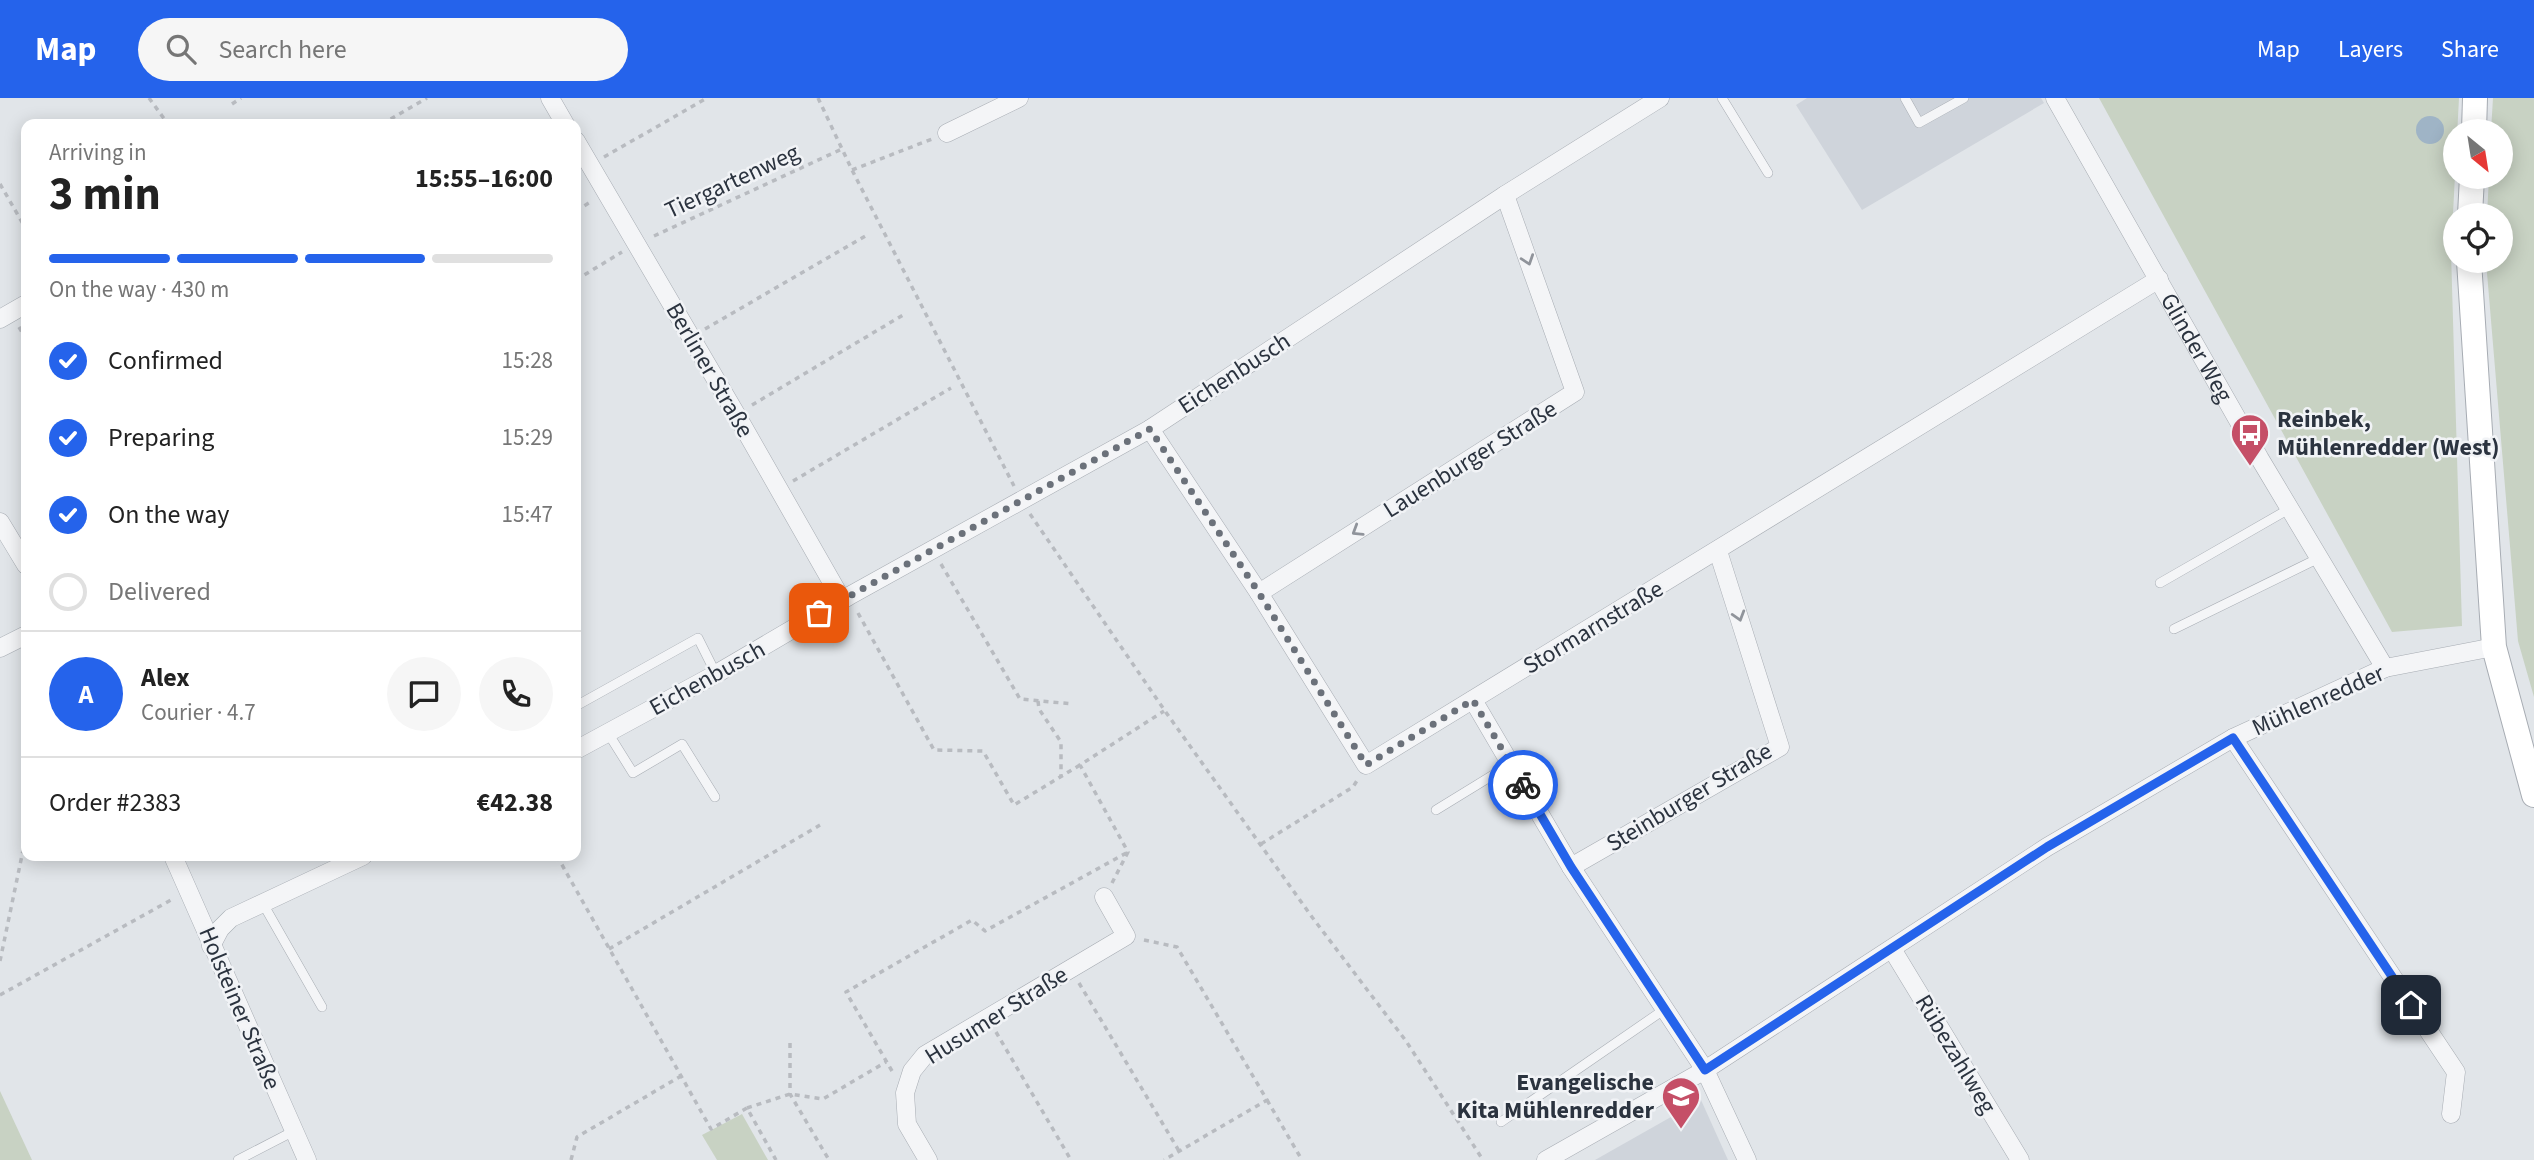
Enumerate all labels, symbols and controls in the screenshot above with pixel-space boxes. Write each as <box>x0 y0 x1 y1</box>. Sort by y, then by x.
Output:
search box <box>138 18 628 81</box>
text: Map <box>35 26 96 73</box>
icon: search <box>162 30 200 68</box>
text: Search here <box>218 31 347 68</box>
text: Map <box>2257 32 2300 67</box>
text: Layers <box>2338 32 2403 67</box>
text: Share <box>2441 32 2499 67</box>
north arrow <box>2443 119 2513 189</box>
map controls <box>2443 119 2513 273</box>
street label: Tiergartenweg <box>659 135 805 228</box>
text: Arriving in <box>49 136 147 169</box>
text: 15:55–16:00 <box>415 160 553 197</box>
text: 3 min <box>49 162 161 227</box>
button: locate <box>2443 203 2513 273</box>
one-way arrow <box>1520 253 1534 265</box>
text: On the way · 430 m <box>49 273 229 306</box>
street label: Glinder Weg <box>2151 287 2241 409</box>
street label: Berliner Straße <box>657 296 762 444</box>
street label: Eichenbusch <box>1171 324 1297 423</box>
icon: check <box>49 342 87 380</box>
text: Confirmed <box>108 342 223 379</box>
text: 15:28 <box>502 344 553 377</box>
street label: Lauenburger Straße <box>1377 392 1564 527</box>
place label: Reinbek, Mühlenredder (West) <box>2277 402 2499 465</box>
bus stop icon: Reinbek, Mühlenredder (West) <box>2229 412 2271 467</box>
icon: check <box>49 419 87 457</box>
text: Preparing <box>108 419 214 456</box>
text: 15:29 <box>502 421 553 454</box>
icon: check <box>49 496 87 534</box>
text: On the way <box>108 496 229 533</box>
text: 15:47 <box>502 498 553 531</box>
one-way arrow <box>1351 523 1364 536</box>
street label: Stormarnstraße <box>1516 572 1670 683</box>
text: Delivered <box>108 573 211 610</box>
pin <box>789 583 849 643</box>
icon: bag <box>800 594 838 632</box>
one-way arrow <box>1730 610 1745 622</box>
street label: Eichenbusch <box>643 632 772 725</box>
street label: Mühlenredder <box>2246 655 2391 745</box>
button: chat <box>387 657 461 731</box>
button: phone <box>479 657 553 731</box>
text: Alex <box>141 659 190 696</box>
text: A <box>79 676 93 713</box>
text: Courier · 4.7 <box>141 696 256 729</box>
street label: Steinburger Straße <box>1600 734 1779 861</box>
courier <box>1488 750 1558 820</box>
icon: bike <box>1504 766 1542 804</box>
text: Order #2383 <box>49 784 181 821</box>
text: €42.38 <box>477 784 553 821</box>
street label: Holsteiner Straße <box>189 921 290 1095</box>
street label: Husumer Straße <box>918 957 1075 1073</box>
pin <box>2381 975 2441 1035</box>
icon: home <box>2392 986 2430 1024</box>
street label: Rübezahlweg <box>1906 988 2005 1121</box>
place label: Evangelische Kita Mühlenredder <box>1457 1065 1654 1128</box>
school or university icon: Evangelische Kita Mühlenredder <box>1660 1075 1702 1130</box>

